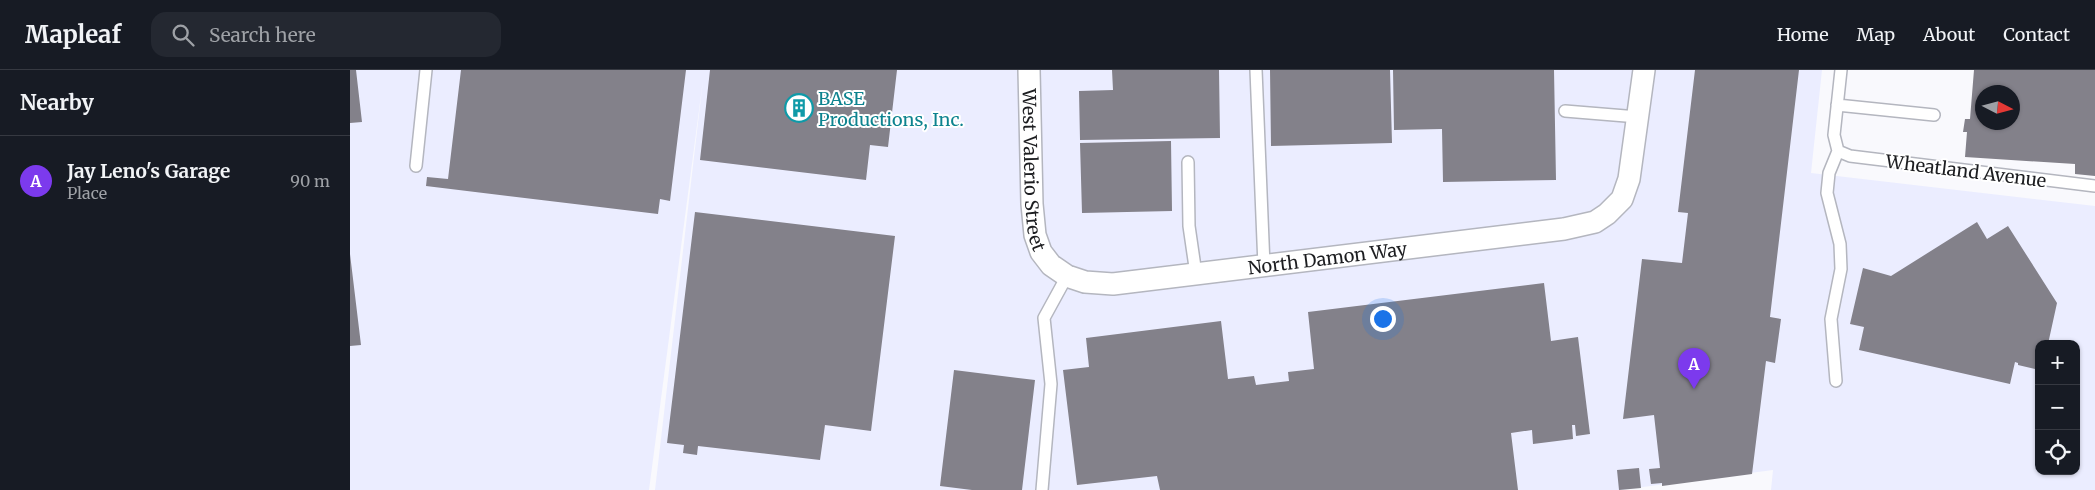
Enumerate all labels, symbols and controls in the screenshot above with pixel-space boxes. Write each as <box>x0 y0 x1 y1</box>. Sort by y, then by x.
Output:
search box <box>151 12 501 57</box>
text: Mapleaf <box>25 19 121 50</box>
icon: search <box>169 21 197 49</box>
text: Search here <box>209 23 316 47</box>
text: Home <box>1777 23 1829 46</box>
text: Map <box>1857 23 1895 46</box>
text: About <box>1923 23 1975 46</box>
text: Contact <box>2003 23 2070 46</box>
north arrow <box>1975 85 2020 130</box>
place label: BASE Productions, Inc. <box>818 87 964 131</box>
street label: West Valerio Street <box>1018 87 1051 254</box>
text: Nearby <box>20 89 94 116</box>
building icon: BASE Productions, Inc. <box>784 93 814 123</box>
street label: Wheatland Avenue <box>1883 150 2048 192</box>
text: Jay Leno's Garage <box>67 159 230 183</box>
text: A <box>30 171 42 191</box>
text: 90 m <box>290 171 330 191</box>
text: Place <box>67 183 107 203</box>
street label: North Damon Way <box>1246 237 1409 279</box>
your location <box>1370 306 1396 332</box>
map controls <box>2035 340 2080 475</box>
button: + <box>2035 340 2080 385</box>
pin: A <box>1678 348 1710 389</box>
button: − <box>2035 385 2080 430</box>
button: locate <box>2035 430 2080 475</box>

